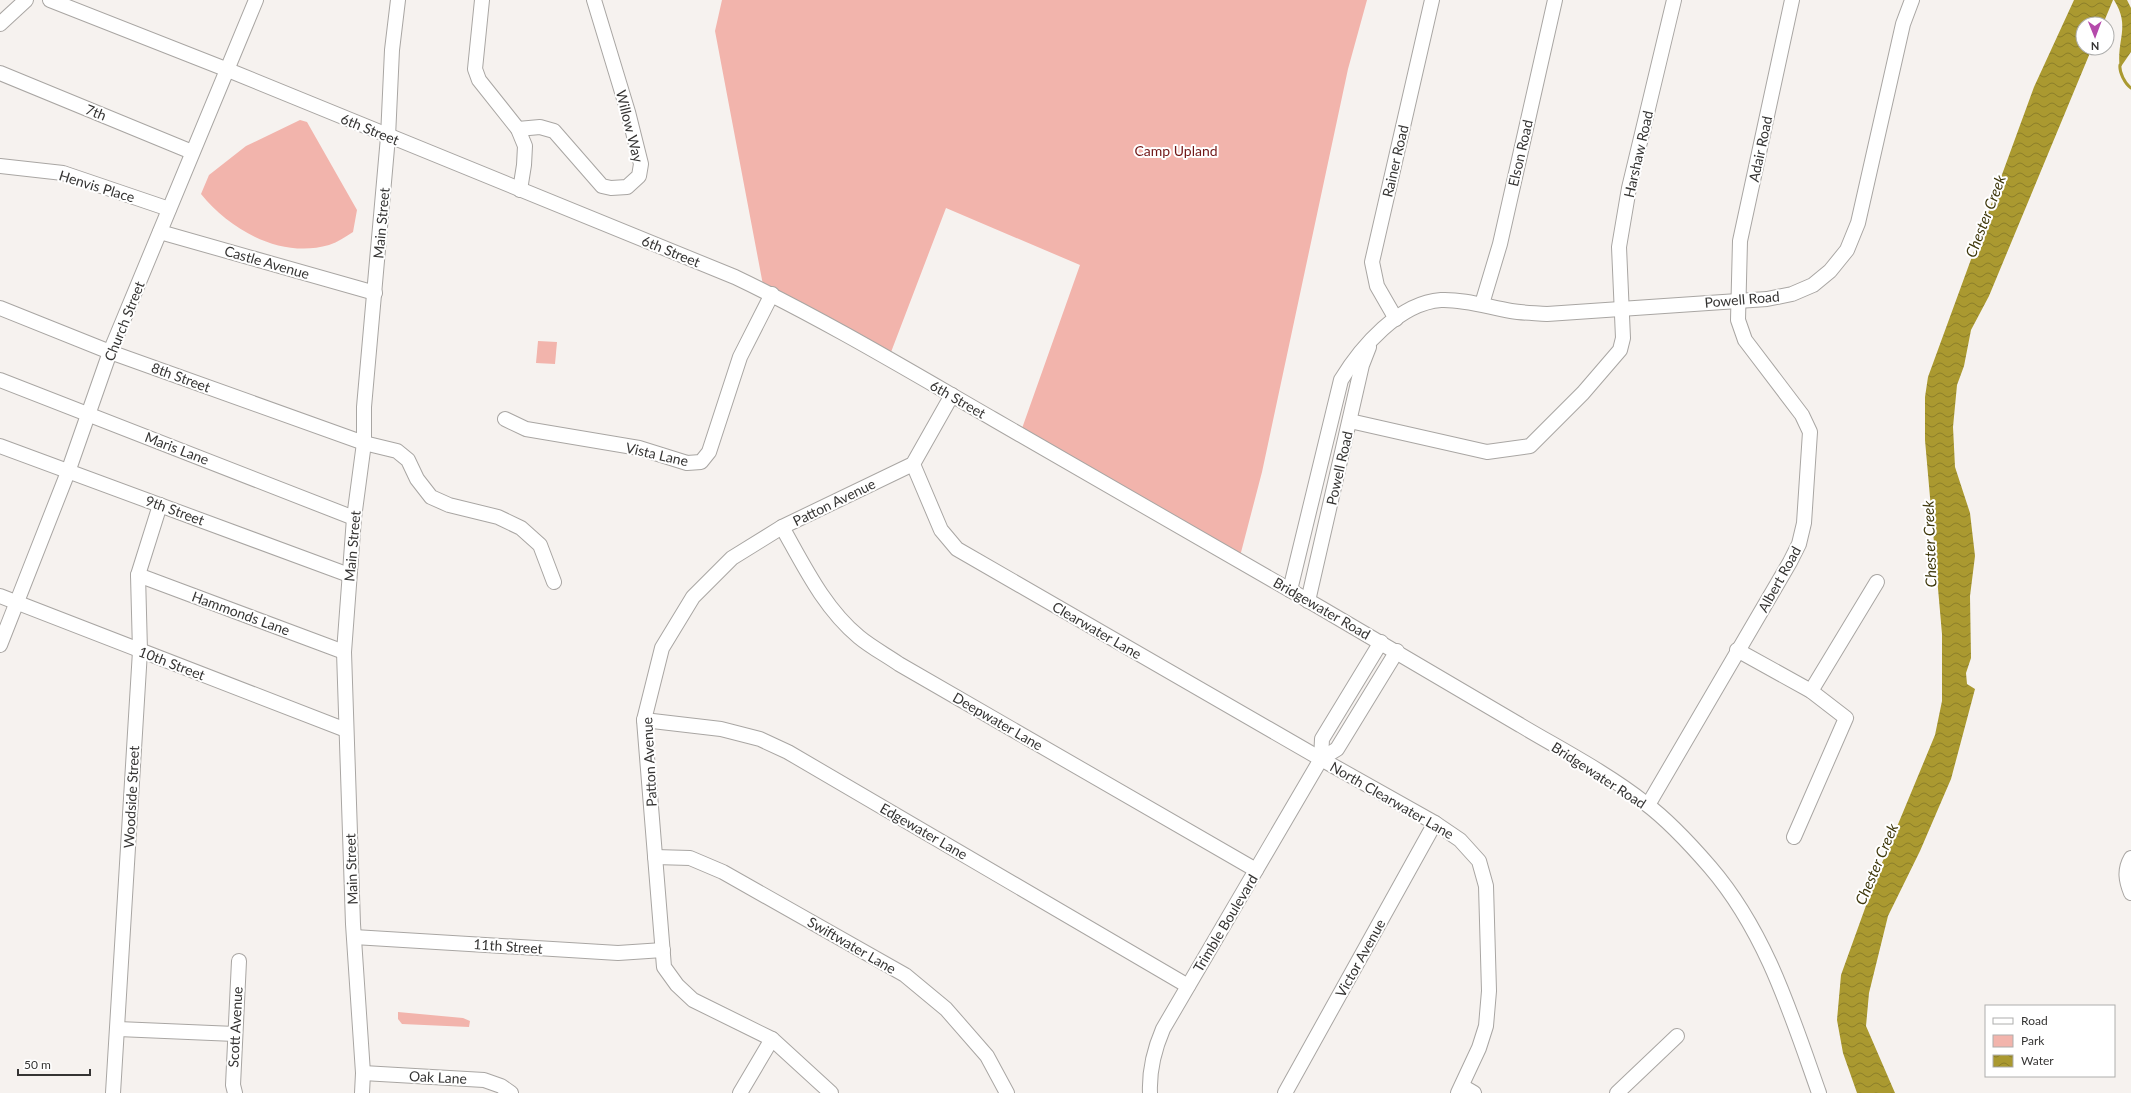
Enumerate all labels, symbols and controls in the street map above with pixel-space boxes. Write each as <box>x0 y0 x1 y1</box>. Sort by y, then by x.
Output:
north arrow <box>2075 16 2115 56</box>
text: N <box>2091 40 2100 53</box>
street label: Willow Way <box>613 88 647 165</box>
street label: 7th <box>83 100 109 124</box>
street label: Harshaw Road <box>1620 109 1656 199</box>
street label: 6th Street <box>338 110 402 148</box>
street label: Adair Road <box>1745 115 1775 183</box>
street label: Elson Road <box>1504 118 1536 188</box>
street label: Rainer Road <box>1378 123 1412 199</box>
park label: Camp Upland <box>1134 142 1218 159</box>
street label: Henvis Place <box>57 166 137 206</box>
water label: Chester Creek <box>1961 171 2009 260</box>
street label: Main Street <box>369 187 393 259</box>
street label: 6th Street <box>639 232 703 270</box>
street label: Castle Avenue <box>223 242 311 282</box>
street label: Church Street <box>100 279 148 363</box>
street label: Powell Road <box>1704 287 1780 311</box>
street label: 8th Street <box>149 359 213 395</box>
street label: 6th Street <box>927 376 989 422</box>
street label: Maris Lane <box>143 428 211 468</box>
street label: Powell Road <box>1322 429 1356 507</box>
street label: Vista Lane <box>624 439 690 469</box>
street label: Patton Avenue <box>790 475 878 529</box>
street label: 9th Street <box>143 492 207 528</box>
water label: Chester Creek <box>1918 499 1940 588</box>
street label: Main Street <box>340 510 364 582</box>
street label: Albert Road <box>1754 543 1804 615</box>
street label: Bridgewater Road <box>1270 573 1374 643</box>
street label: Hammonds Lane <box>190 587 292 639</box>
street label: Clearwater Lane <box>1049 598 1145 662</box>
street label: 10th Street <box>136 643 208 683</box>
street label: Deepwater Lane <box>950 688 1046 754</box>
street label: Patton Avenue <box>638 717 660 807</box>
street label: Bridgewater Road <box>1549 738 1649 812</box>
street label: Woodside Street <box>120 745 142 849</box>
street label: North Clearwater Lane <box>1327 758 1457 842</box>
street label: Edgewater Lane <box>877 799 971 863</box>
water label: Chester Creek <box>1851 820 1902 907</box>
street label: Main Street <box>341 833 361 905</box>
street label: Trimble Boulevard <box>1189 871 1261 975</box>
street label: Swiftwater Lane <box>805 913 899 977</box>
street label: Victor Avenue <box>1332 916 1388 1000</box>
street label: 11th Street <box>473 935 543 957</box>
street label: Scott Avenue <box>224 986 246 1068</box>
legend <box>1985 1005 2115 1077</box>
text: Road <box>2021 1013 2048 1028</box>
text: Park <box>2021 1033 2045 1048</box>
scale bar <box>18 1051 90 1077</box>
text: Water <box>2021 1053 2054 1068</box>
text: 50 m <box>24 1057 51 1072</box>
street label: Oak Lane <box>409 1067 467 1087</box>

